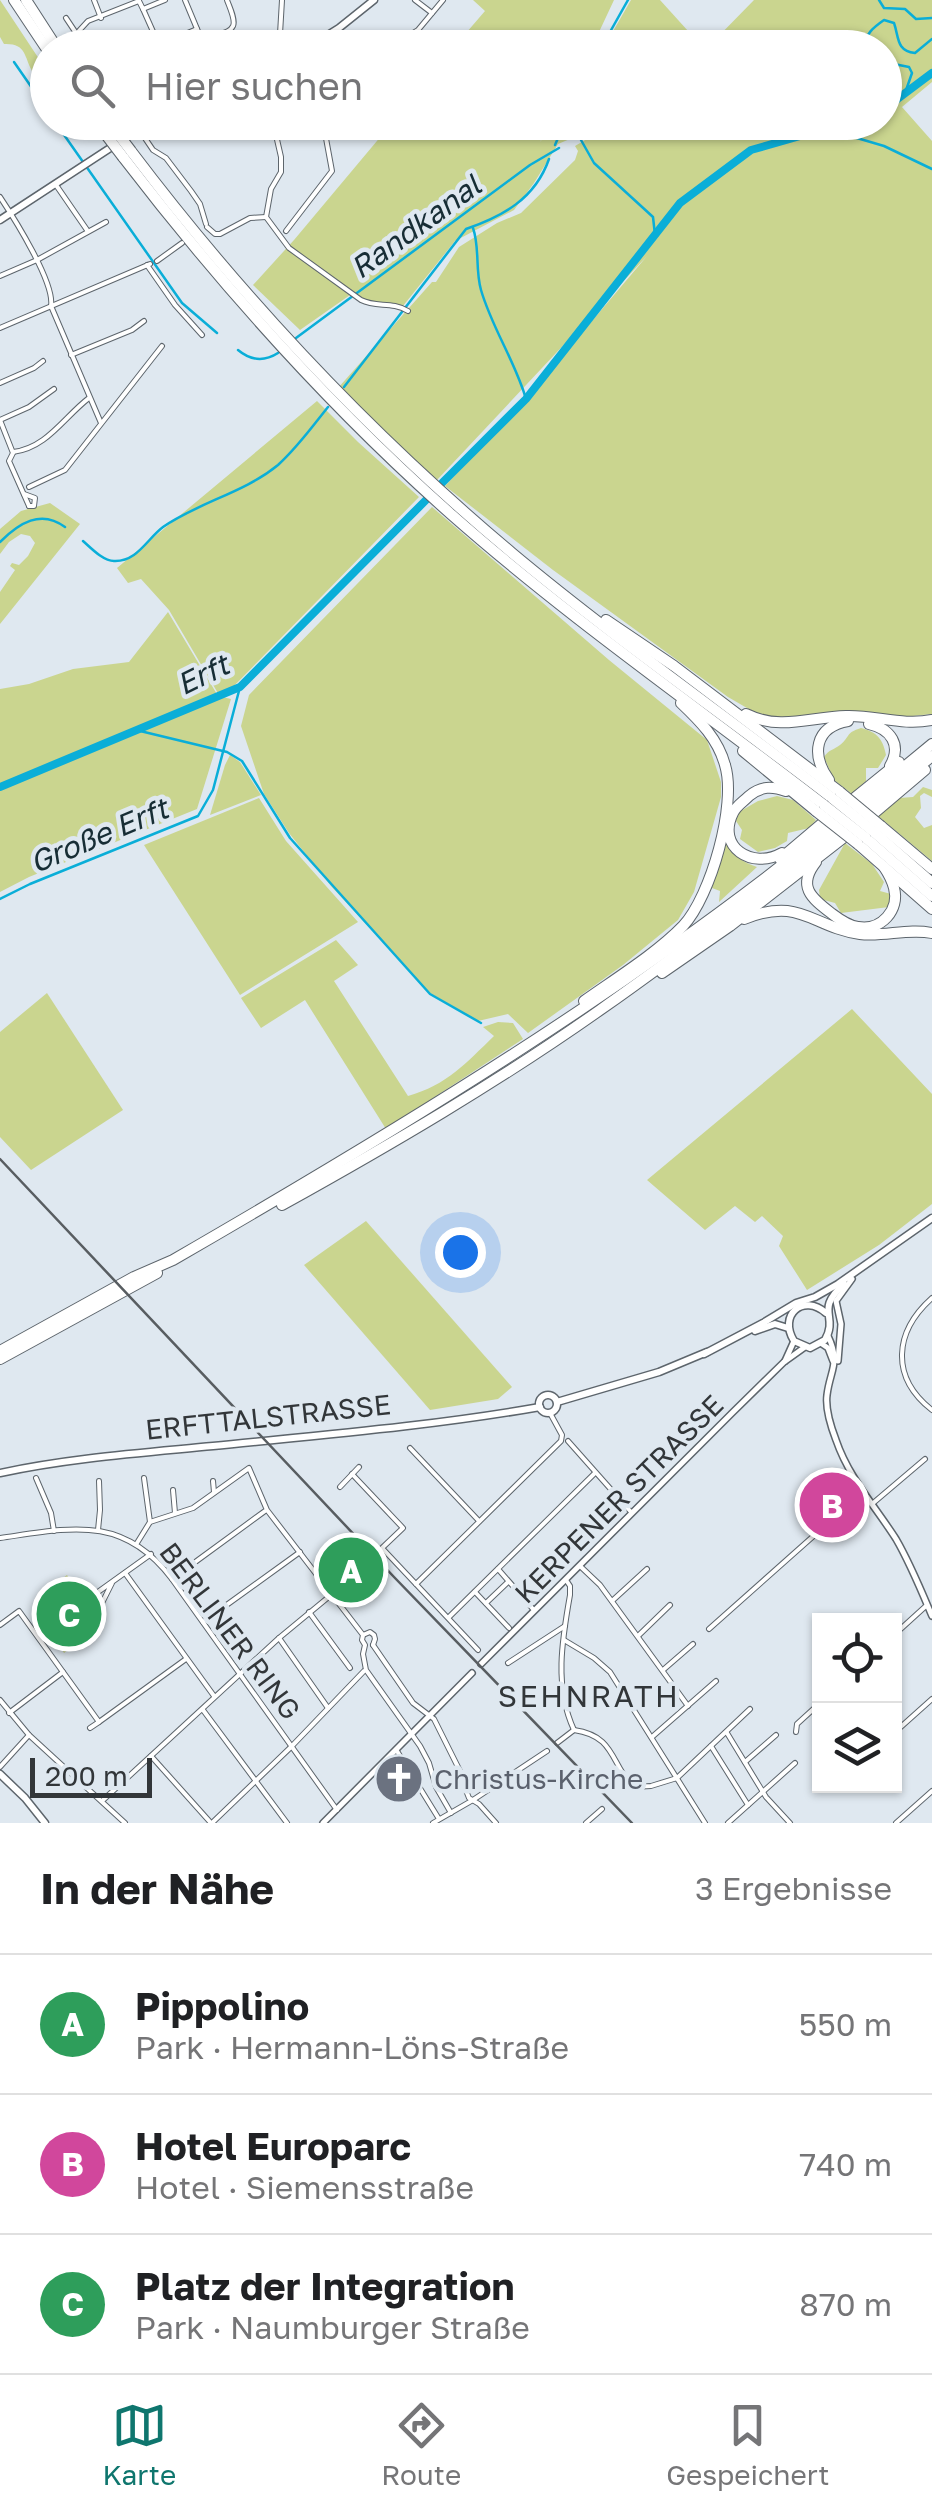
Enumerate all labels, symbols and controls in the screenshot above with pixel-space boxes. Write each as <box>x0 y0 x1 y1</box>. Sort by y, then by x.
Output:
search box <box>30 30 902 140</box>
icon: search <box>65 58 120 113</box>
text: Hier suchen <box>145 63 363 108</box>
water label: Randkanal <box>343 166 489 286</box>
water label: Erft <box>170 645 237 702</box>
water label: Große Erft <box>24 789 176 880</box>
your location <box>435 1227 486 1278</box>
street label: ERFTTALSTRASSE <box>144 1387 392 1446</box>
street label: KERPENER STRASSE <box>508 1388 730 1610</box>
pin: B <box>800 1468 864 1542</box>
pin: A <box>318 1532 384 1608</box>
street label: BERLINER RING <box>153 1536 308 1726</box>
pin: C <box>36 1576 102 1652</box>
map controls <box>812 1613 902 1793</box>
button: locate <box>812 1613 902 1703</box>
district label: SEHNRATH <box>498 1678 680 1714</box>
button: layers <box>812 1703 902 1793</box>
scale bar <box>30 1753 152 1798</box>
church icon: Christus-Kirche <box>373 1753 425 1805</box>
text: 200 m <box>45 1759 128 1792</box>
place label: Christus-Kirche <box>434 1762 643 1795</box>
text: In der Nähe <box>40 1863 274 1913</box>
text: 3 Ergebnisse <box>695 1869 892 1907</box>
text: Pippolino <box>135 1983 309 2028</box>
text: A <box>61 2005 84 2043</box>
text: 550 m <box>799 2005 892 2043</box>
text: Park · Hermann-Löns-Straße <box>135 2028 569 2066</box>
text: Hotel Europarc <box>135 2123 411 2168</box>
text: B <box>61 2145 84 2183</box>
text: 740 m <box>799 2145 892 2183</box>
text: Hotel · Siemensstraße <box>135 2168 474 2206</box>
text: Platz der Integration <box>135 2263 515 2308</box>
text: C <box>61 2285 84 2323</box>
text: 870 m <box>799 2285 892 2323</box>
text: Park · Naumburger Straße <box>135 2308 530 2346</box>
tab: Karte <box>103 2398 176 2491</box>
tab: Route <box>381 2398 461 2491</box>
tab: Gespeichert <box>666 2398 829 2491</box>

